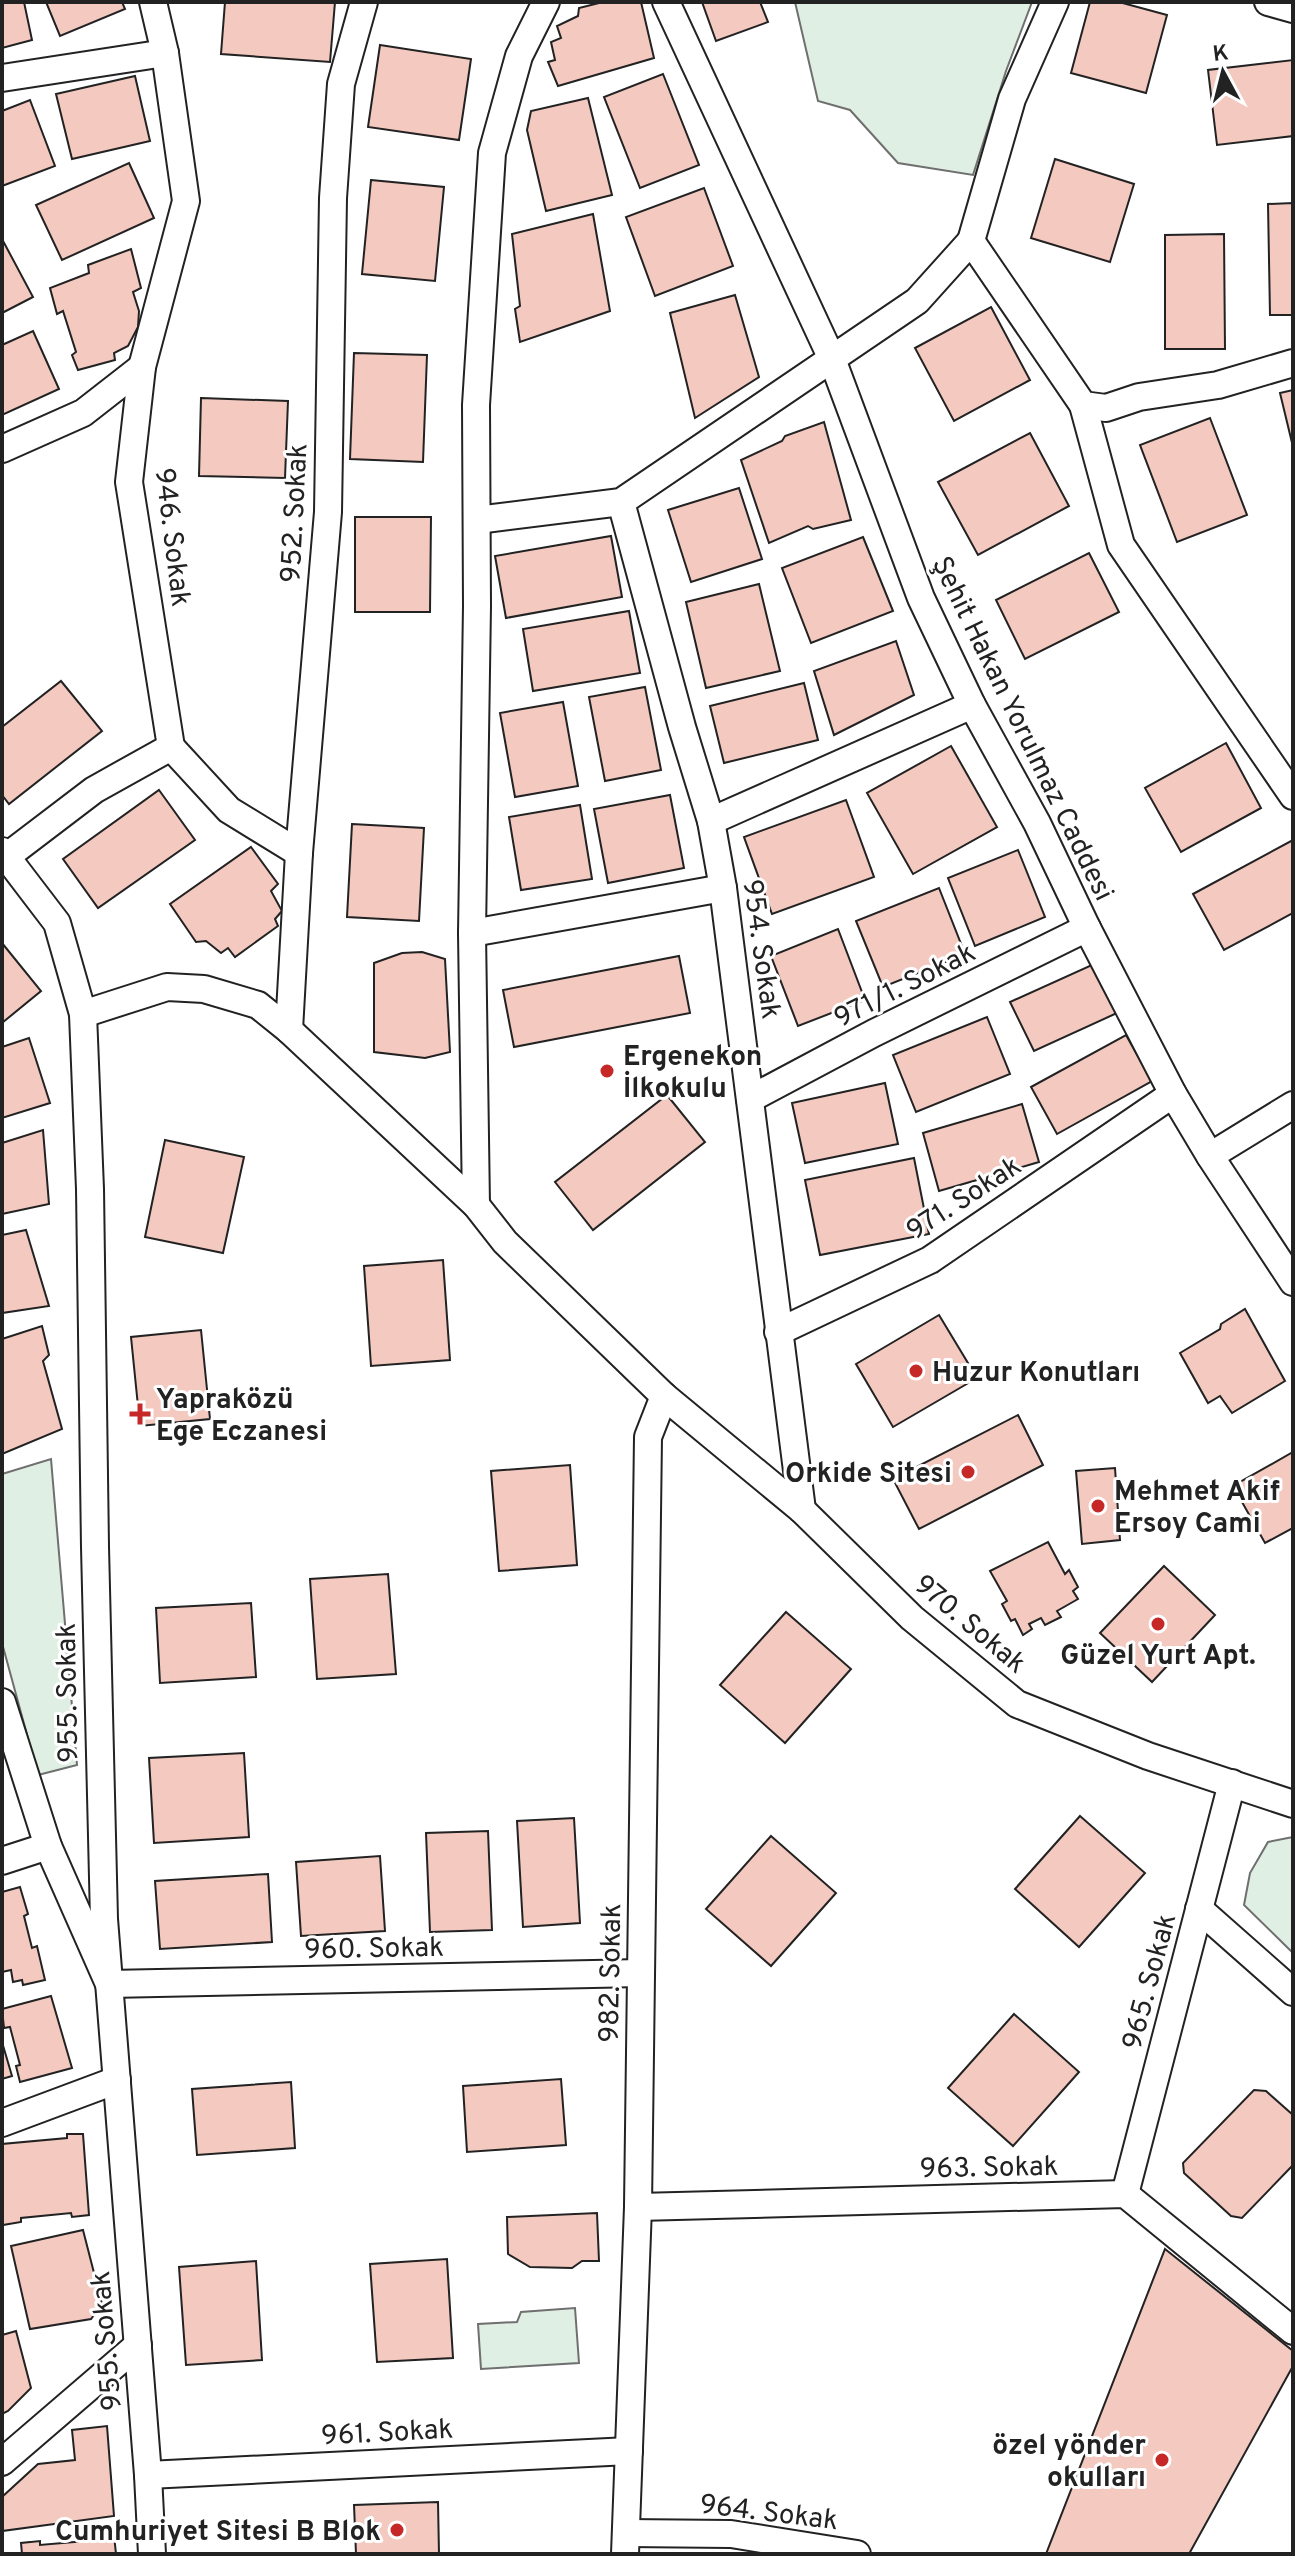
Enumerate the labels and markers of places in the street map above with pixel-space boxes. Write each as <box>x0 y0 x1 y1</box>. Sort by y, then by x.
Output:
place label: Ergenekon İlkokulu <box>623 1040 762 1108</box>
marker: Ergenekon İlkokulu <box>598 1062 616 1080</box>
place label: Huzur Konutları <box>932 1356 1140 1392</box>
marker: Huzur Konutları <box>907 1362 925 1380</box>
place label: Yapraközü Ege Eczanesi <box>156 1383 327 1451</box>
marker: Yapraközü Ege Eczanesi <box>131 1405 149 1423</box>
place label: Orkide Sitesi <box>785 1457 952 1493</box>
marker: Orkide Sitesi <box>959 1463 977 1481</box>
place label: Mehmet Akif Ersoy Cami <box>1114 1475 1280 1543</box>
marker: Mehmet Akif Ersoy Cami <box>1089 1497 1107 1515</box>
marker: Güzel Yurt Apt. <box>1149 1615 1167 1633</box>
place label: Güzel Yurt Apt. <box>1060 1639 1256 1675</box>
place label: özel yönder okulları <box>992 2429 1146 2497</box>
marker: özel yönder okulları <box>1153 2451 1171 2469</box>
place label: Cumhuriyet Sitesi B Blok <box>55 2515 381 2551</box>
marker: Cumhuriyet Sitesi B Blok <box>388 2521 406 2539</box>

